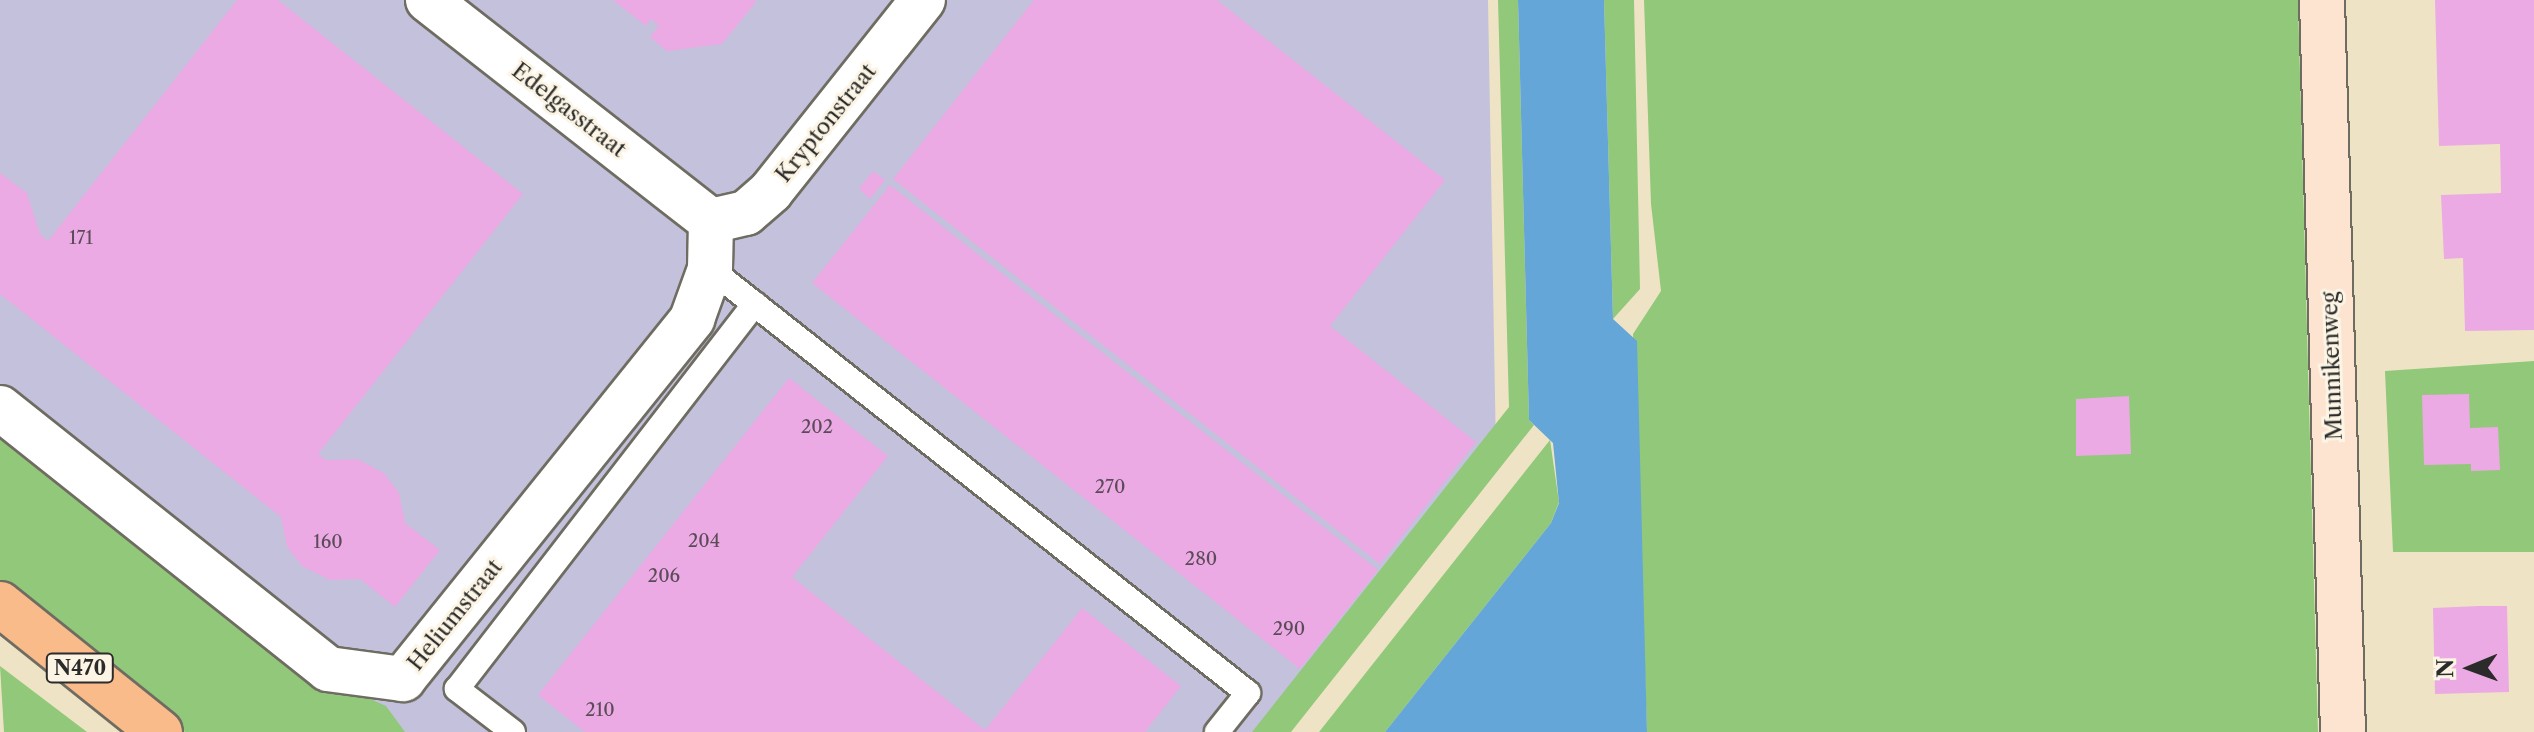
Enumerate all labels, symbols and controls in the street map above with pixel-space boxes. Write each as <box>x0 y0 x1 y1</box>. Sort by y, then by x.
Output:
street label: Edelgasstraat <box>507 57 631 163</box>
street label: Kryptonstraat <box>770 59 882 187</box>
house number: 171 <box>69 227 93 249</box>
street label: Munnikenweg <box>2316 291 2348 441</box>
house number: 202 <box>801 416 833 438</box>
house number: 270 <box>1095 476 1125 498</box>
house number: 204 <box>688 530 720 552</box>
house number: 160 <box>313 531 343 553</box>
house number: 280 <box>1185 548 1217 570</box>
street label: Heliumstraat <box>402 554 508 676</box>
house number: 206 <box>648 565 680 587</box>
house number: 290 <box>1273 618 1305 640</box>
north arrow <box>2430 628 2510 708</box>
road number: N470 <box>44 652 116 684</box>
text: N <box>2432 659 2459 678</box>
house number: 210 <box>585 699 615 721</box>

